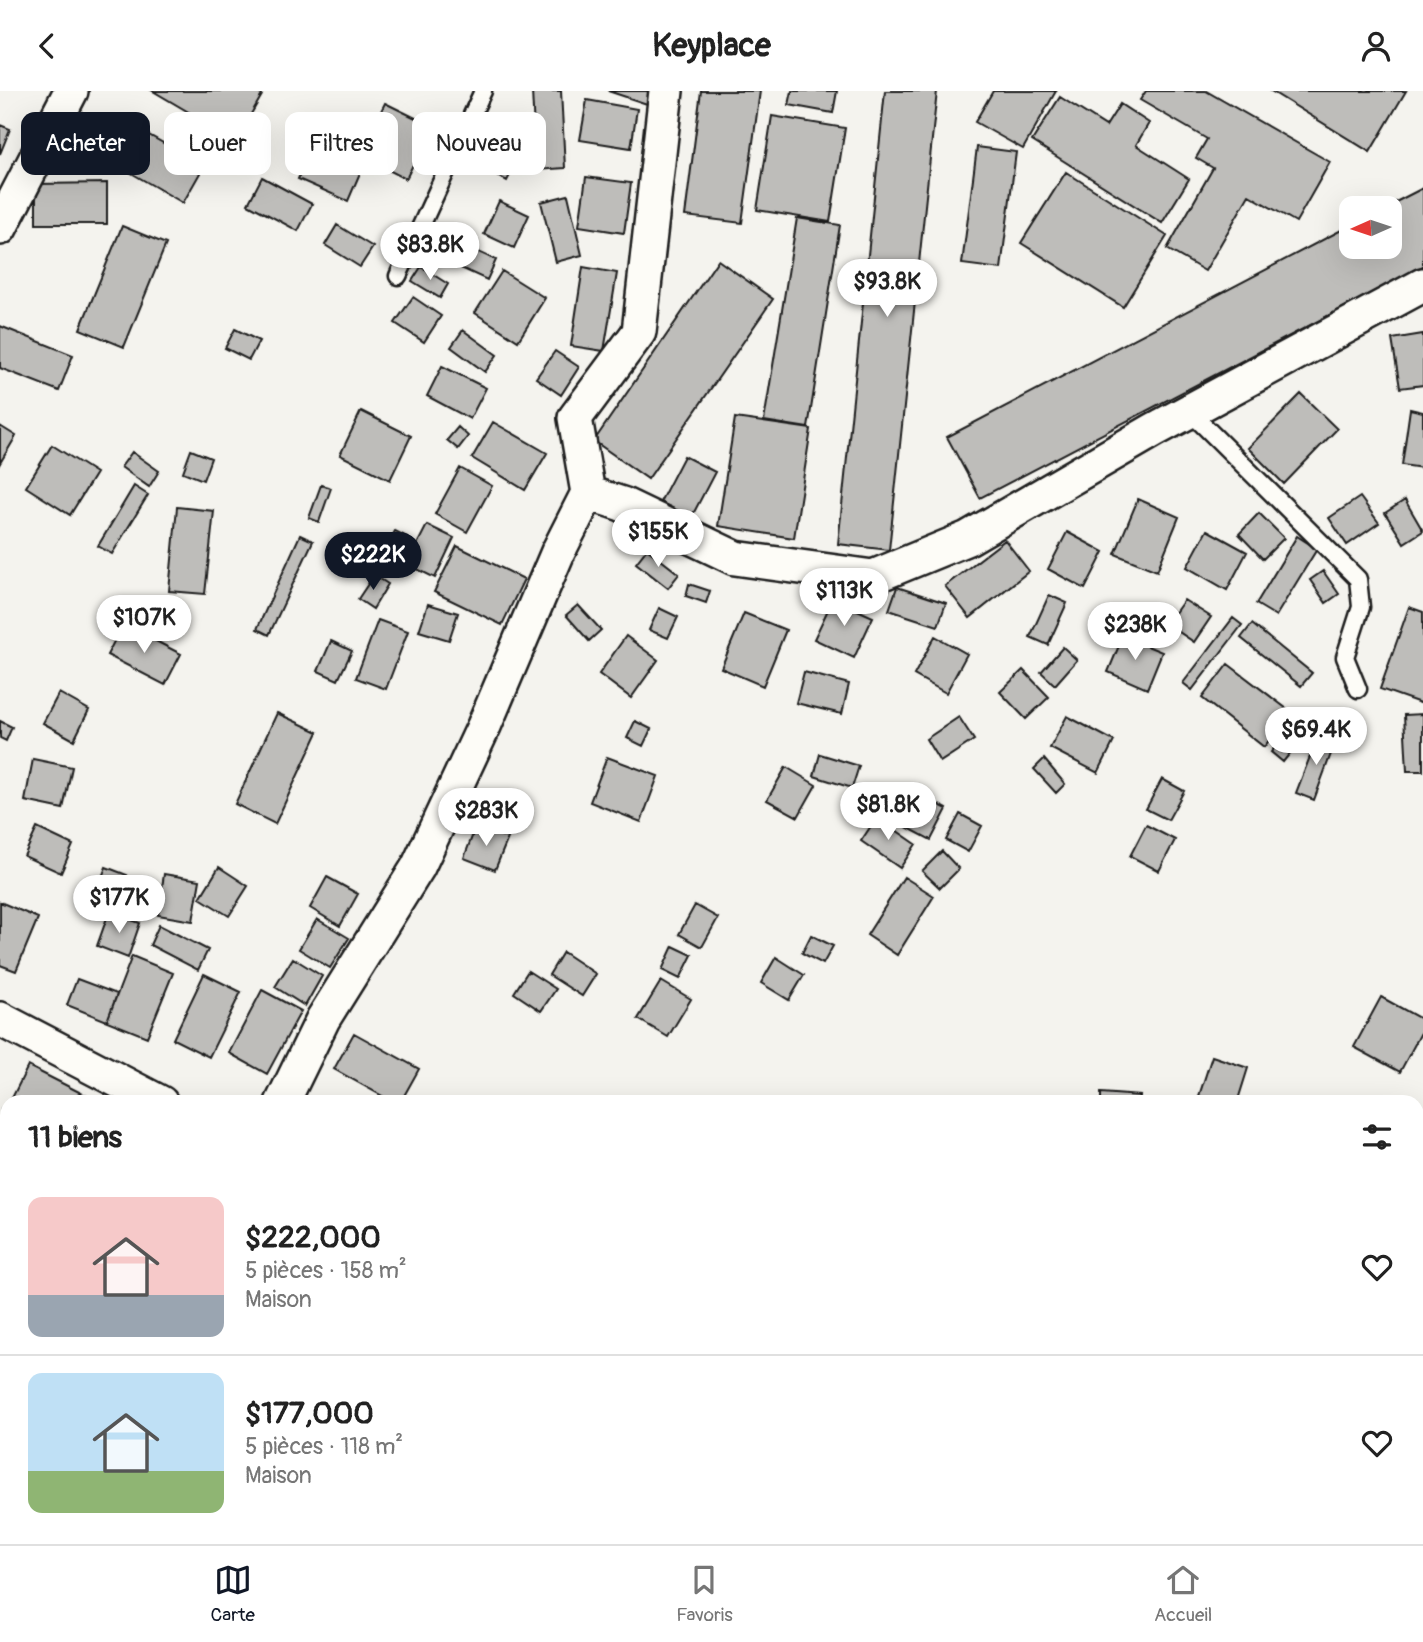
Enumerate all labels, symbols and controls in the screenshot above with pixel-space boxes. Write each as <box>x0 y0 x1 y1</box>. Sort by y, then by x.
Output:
text: Keyplace <box>652 26 771 66</box>
icon: back <box>28 27 66 65</box>
icon: person <box>1357 27 1395 65</box>
chip: Acheter <box>21 112 150 175</box>
chip: Louer <box>164 112 271 175</box>
chip: Filtres <box>285 112 398 175</box>
chip: Nouveau <box>412 112 546 175</box>
north arrow <box>1339 196 1402 259</box>
map controls <box>1339 196 1402 259</box>
pin: $83.8K <box>373 223 487 282</box>
text: $83.8K <box>396 230 464 259</box>
pin: $93.8K <box>830 259 944 319</box>
text: $93.8K <box>853 267 921 296</box>
pin: $155K <box>609 510 707 569</box>
text: $155K <box>628 517 688 546</box>
pin: $222K <box>324 533 422 592</box>
text: $222K <box>341 540 405 569</box>
pin: $113K <box>795 568 893 628</box>
text: $113K <box>815 576 873 605</box>
pin: $107K <box>95 595 193 655</box>
text: $107K <box>112 603 176 632</box>
pin: $238K <box>1086 603 1184 662</box>
text: $238K <box>1104 610 1166 639</box>
pin: $69.4K <box>1259 707 1373 767</box>
text: $69.4K <box>1281 715 1351 744</box>
pin: $81.8K <box>831 783 945 842</box>
pin: $283K <box>437 789 535 848</box>
text: $81.8K <box>856 790 920 819</box>
text: $283K <box>454 796 518 825</box>
pin: $177K <box>70 875 168 935</box>
text: $177K <box>89 883 149 912</box>
icon: filters <box>1358 1118 1396 1156</box>
text: 11 biens <box>28 1119 122 1156</box>
text: $222,000 <box>245 1219 381 1256</box>
icon: home <box>84 1225 168 1309</box>
icon: heart <box>1358 1248 1396 1286</box>
text: 5 pièces · 158 m² <box>245 1256 407 1285</box>
text: Maison <box>245 1285 312 1314</box>
text: $177,000 <box>245 1395 374 1432</box>
icon: home <box>84 1401 168 1485</box>
icon: heart <box>1358 1424 1396 1462</box>
text: 5 pièces · 118 m² <box>245 1432 403 1461</box>
text: Maison <box>245 1461 312 1490</box>
tab: Carte <box>211 1561 255 1627</box>
tab: Favoris <box>676 1561 733 1627</box>
tab: Accueil <box>1154 1561 1212 1627</box>

